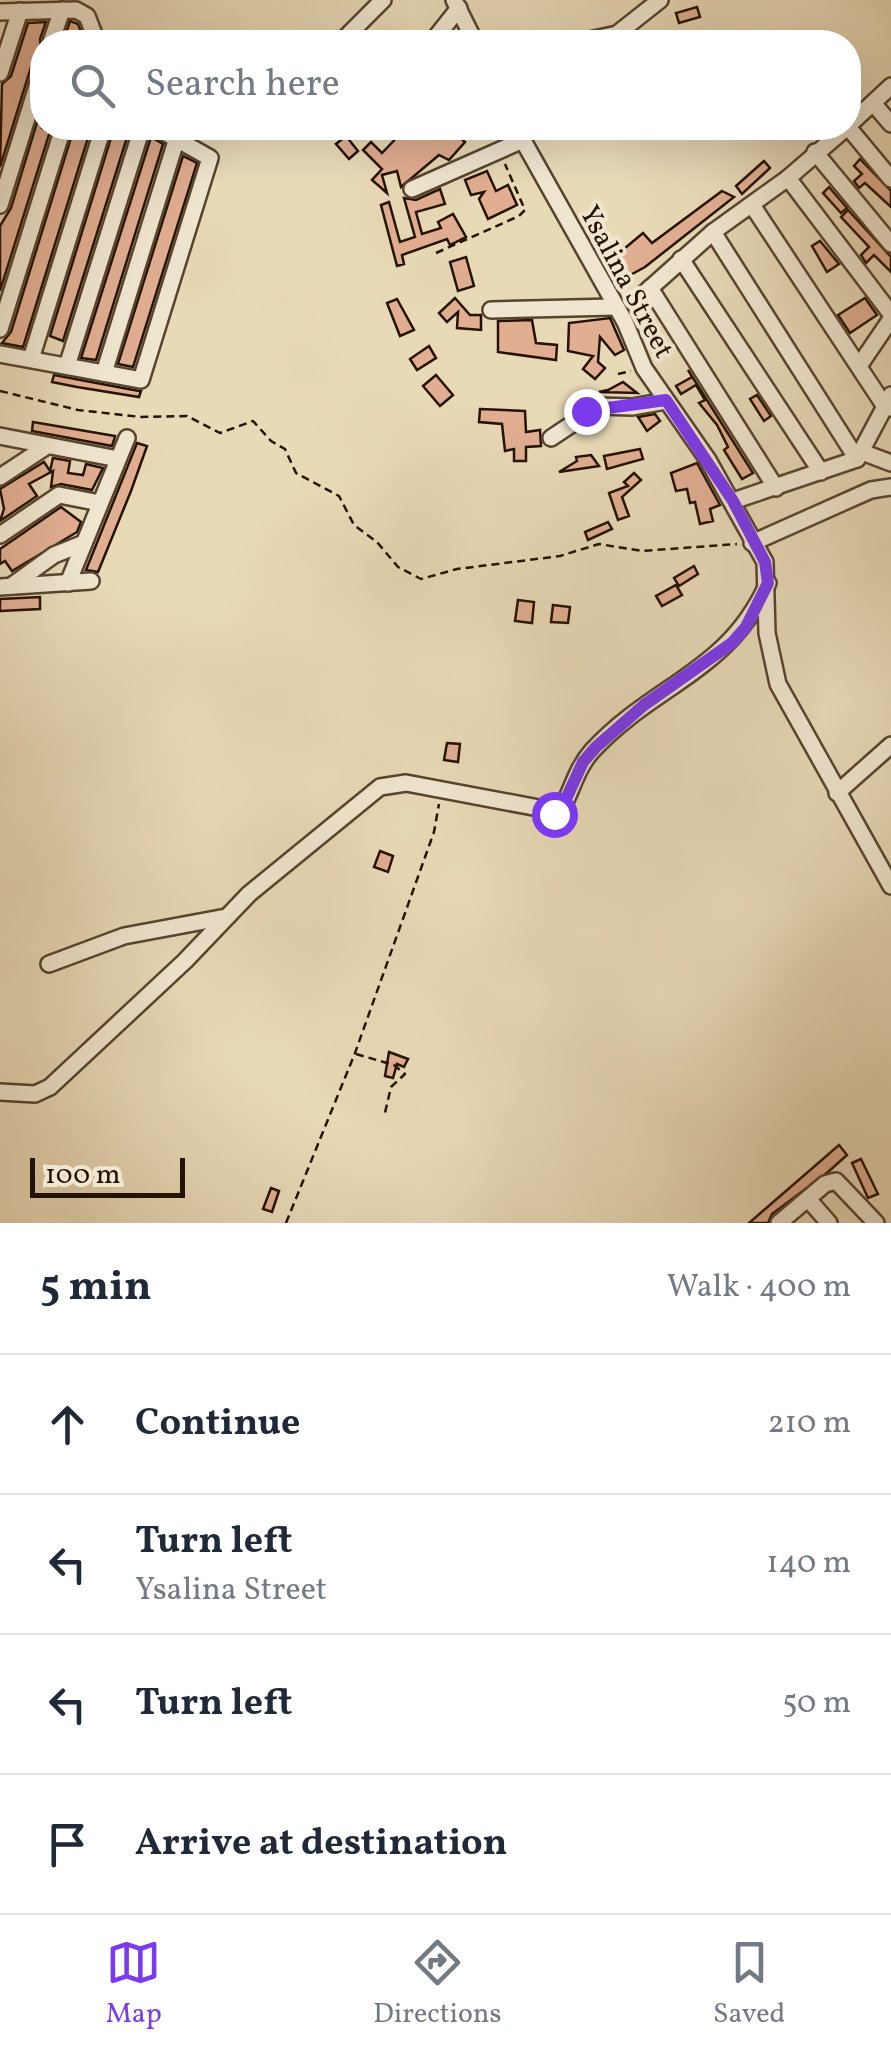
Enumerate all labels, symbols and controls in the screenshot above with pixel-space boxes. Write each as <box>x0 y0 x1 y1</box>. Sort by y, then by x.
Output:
search box <box>30 30 861 140</box>
icon: search <box>65 58 120 113</box>
text: Search here <box>145 59 340 112</box>
street label: Ysalina Street <box>569 199 682 366</box>
route end <box>564 389 610 435</box>
route start <box>532 792 578 838</box>
scale bar <box>30 1153 185 1198</box>
text: 100 m <box>45 1156 120 1195</box>
text: 5 min <box>40 1259 152 1318</box>
text: Walk · 400 m <box>667 1266 851 1310</box>
icon: ahead <box>40 1397 95 1452</box>
text: Continue <box>135 1398 300 1451</box>
text: 210 m <box>767 1402 851 1446</box>
text: Turn left <box>135 1516 292 1569</box>
icon: left <box>40 1537 95 1592</box>
text: 140 m <box>766 1542 851 1586</box>
text: Ysalina Street <box>135 1569 327 1613</box>
icon: left <box>40 1677 95 1732</box>
text: Turn left <box>135 1678 292 1731</box>
text: 50 m <box>782 1682 851 1726</box>
icon: arrive <box>40 1817 95 1872</box>
text: Arrive at destination <box>135 1818 508 1871</box>
tab: Map <box>106 1935 162 2034</box>
tab: Directions <box>373 1935 502 2034</box>
tab: Saved <box>713 1935 785 2034</box>

